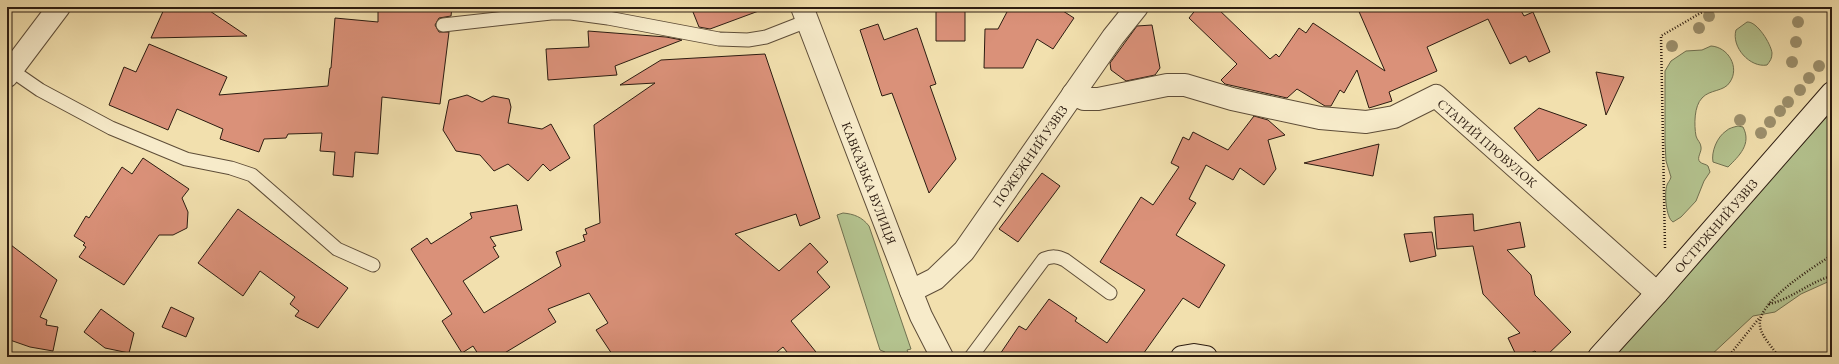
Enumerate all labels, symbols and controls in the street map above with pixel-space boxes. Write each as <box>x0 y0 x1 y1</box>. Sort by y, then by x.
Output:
street label: СТАРИЙ ПРОВУЛОК <box>1434 95 1541 191</box>
street label: ПОЖЕЖНИЙ УЗВІЗ <box>988 101 1072 210</box>
street label: КАВКАЗЬКА ВУЛИЦЯ <box>838 119 900 247</box>
street label: ОСТРІЖНИЙ УЗВІЗ <box>1670 175 1762 277</box>

